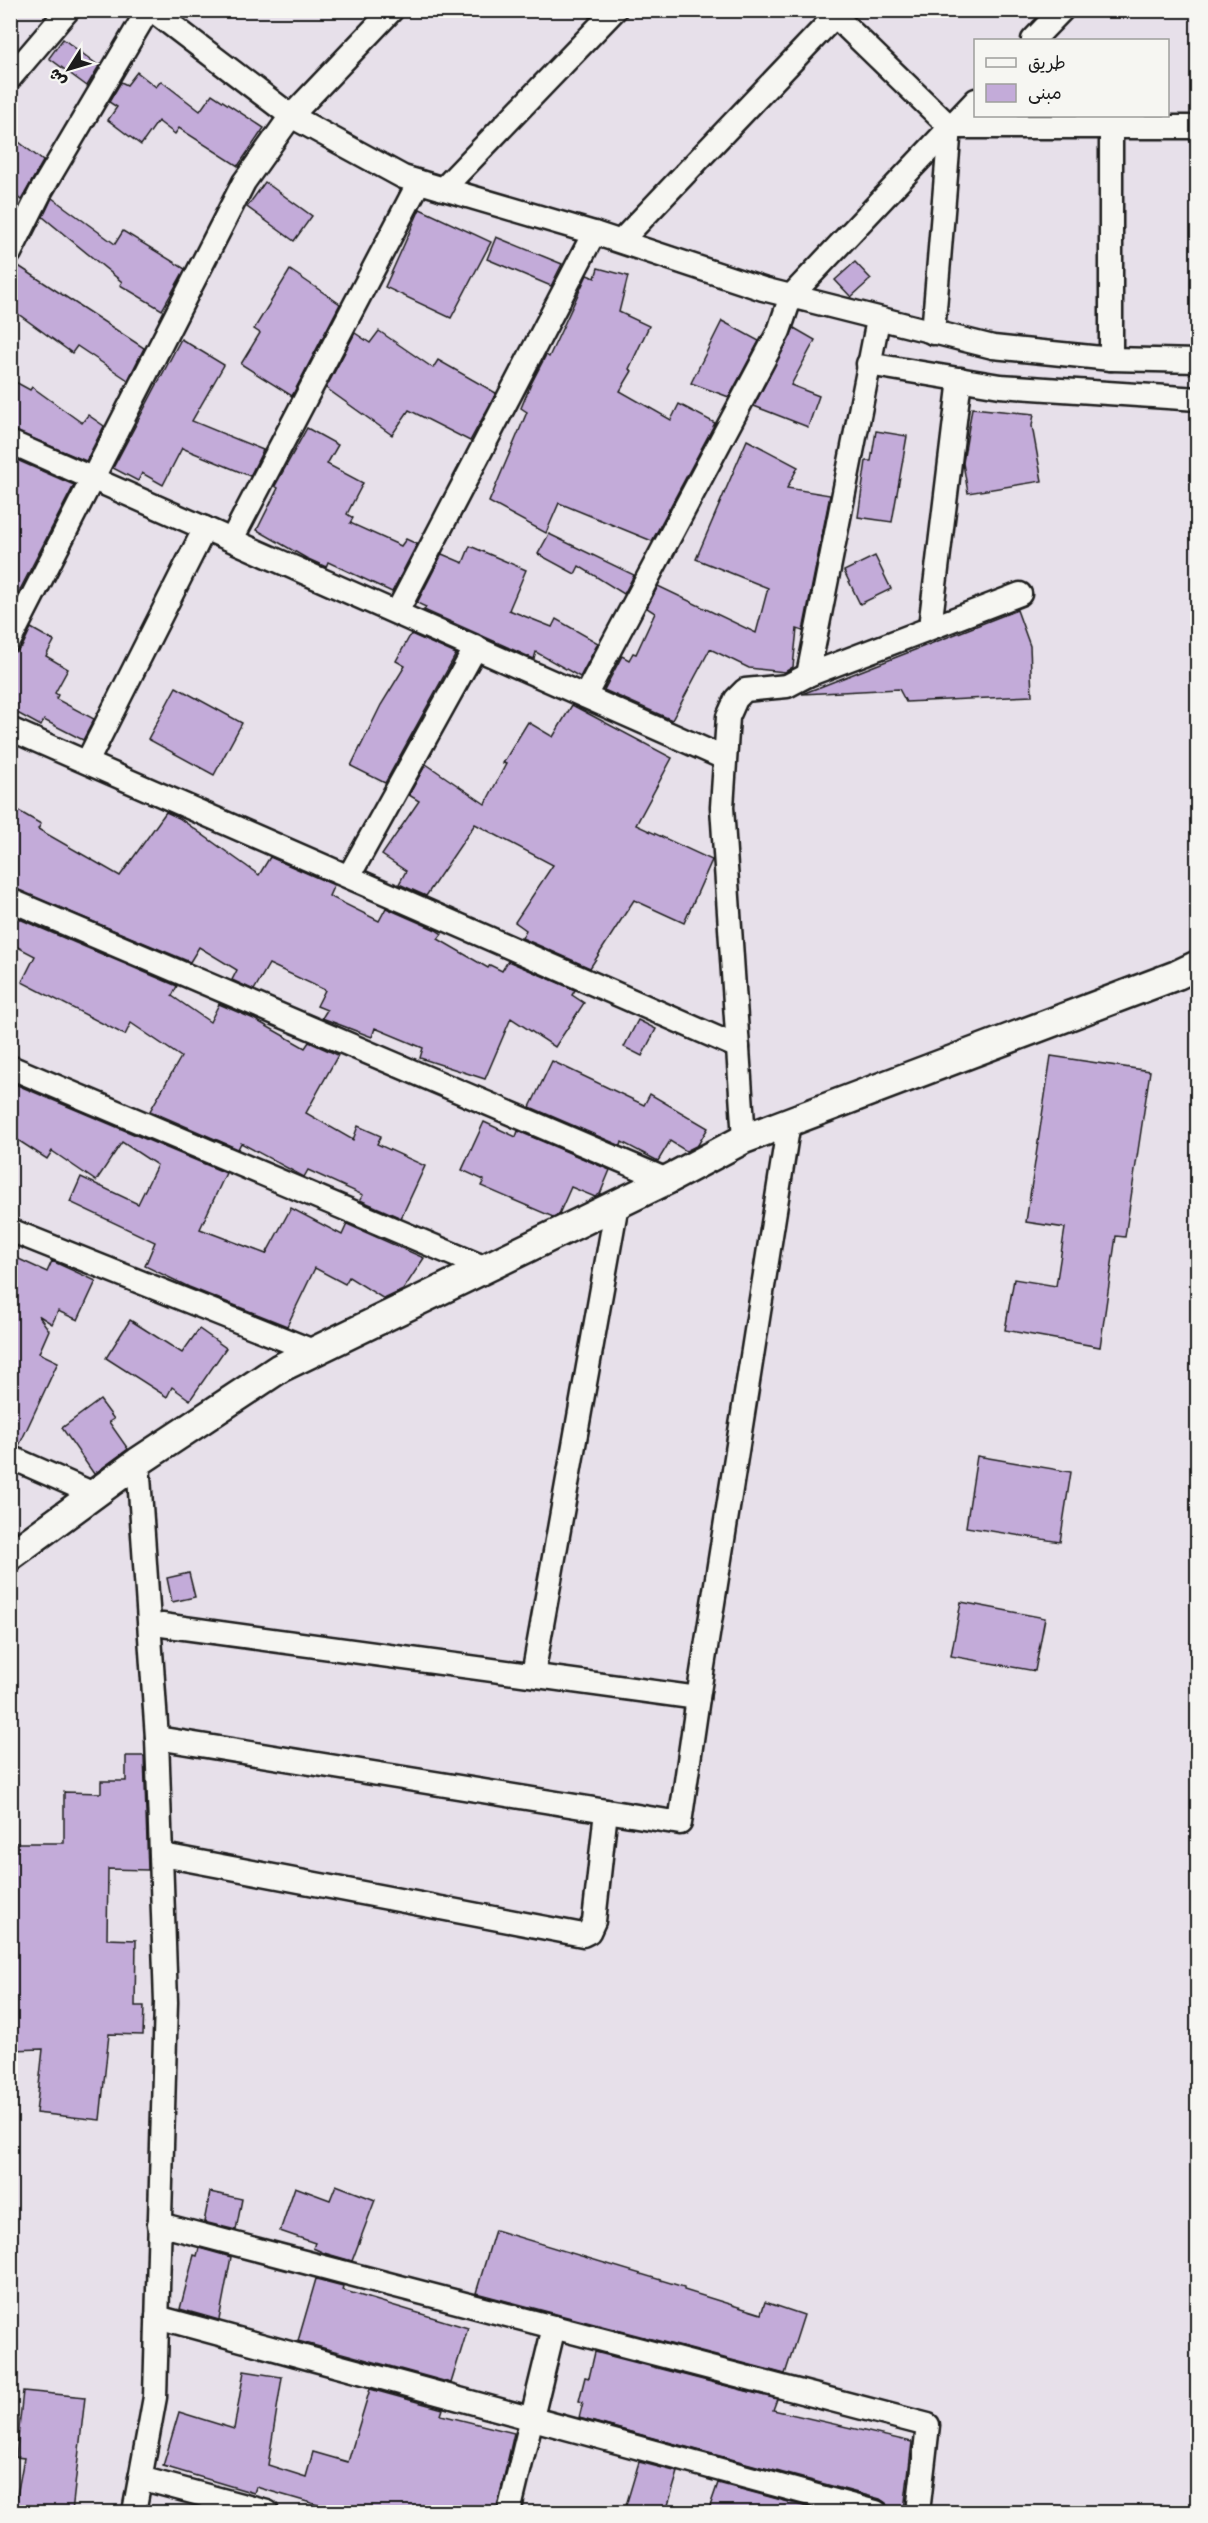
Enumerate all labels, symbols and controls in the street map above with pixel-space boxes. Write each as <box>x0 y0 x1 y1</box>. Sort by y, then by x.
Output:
north arrow <box>39 39 99 99</box>
legend <box>974 39 1169 117</box>
text: طريق <box>1028 47 1066 79</box>
text: ش <box>41 62 74 93</box>
text: مبنى <box>1028 77 1062 109</box>

